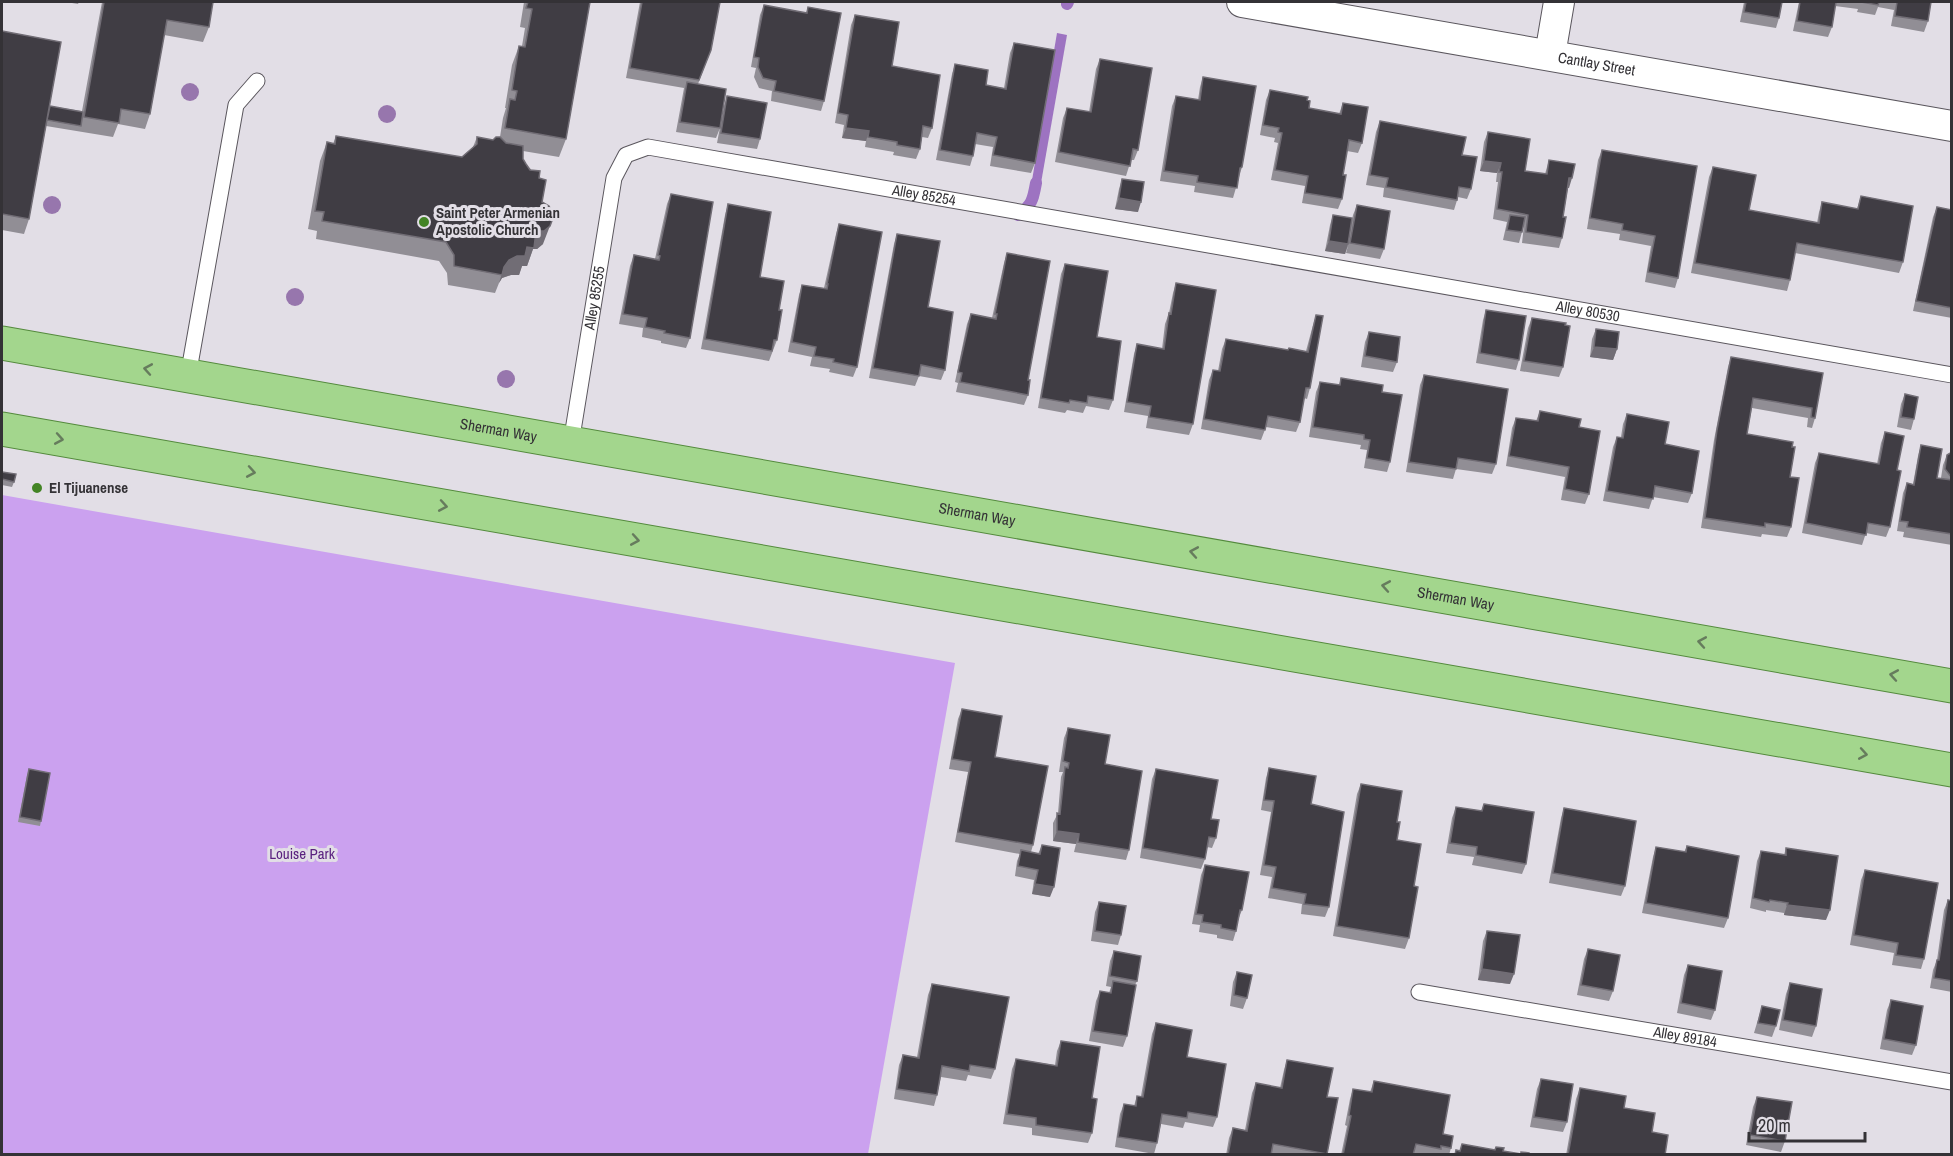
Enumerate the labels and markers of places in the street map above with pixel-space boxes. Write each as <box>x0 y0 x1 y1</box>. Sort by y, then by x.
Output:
place label: Saint Peter Armenian Apostolic Church <box>436 202 560 240</box>
marker: Saint Peter Armenian Apostolic Church <box>417 215 431 229</box>
place label: El Tijuanense <box>49 477 128 498</box>
marker: El Tijuanense <box>30 481 44 495</box>

